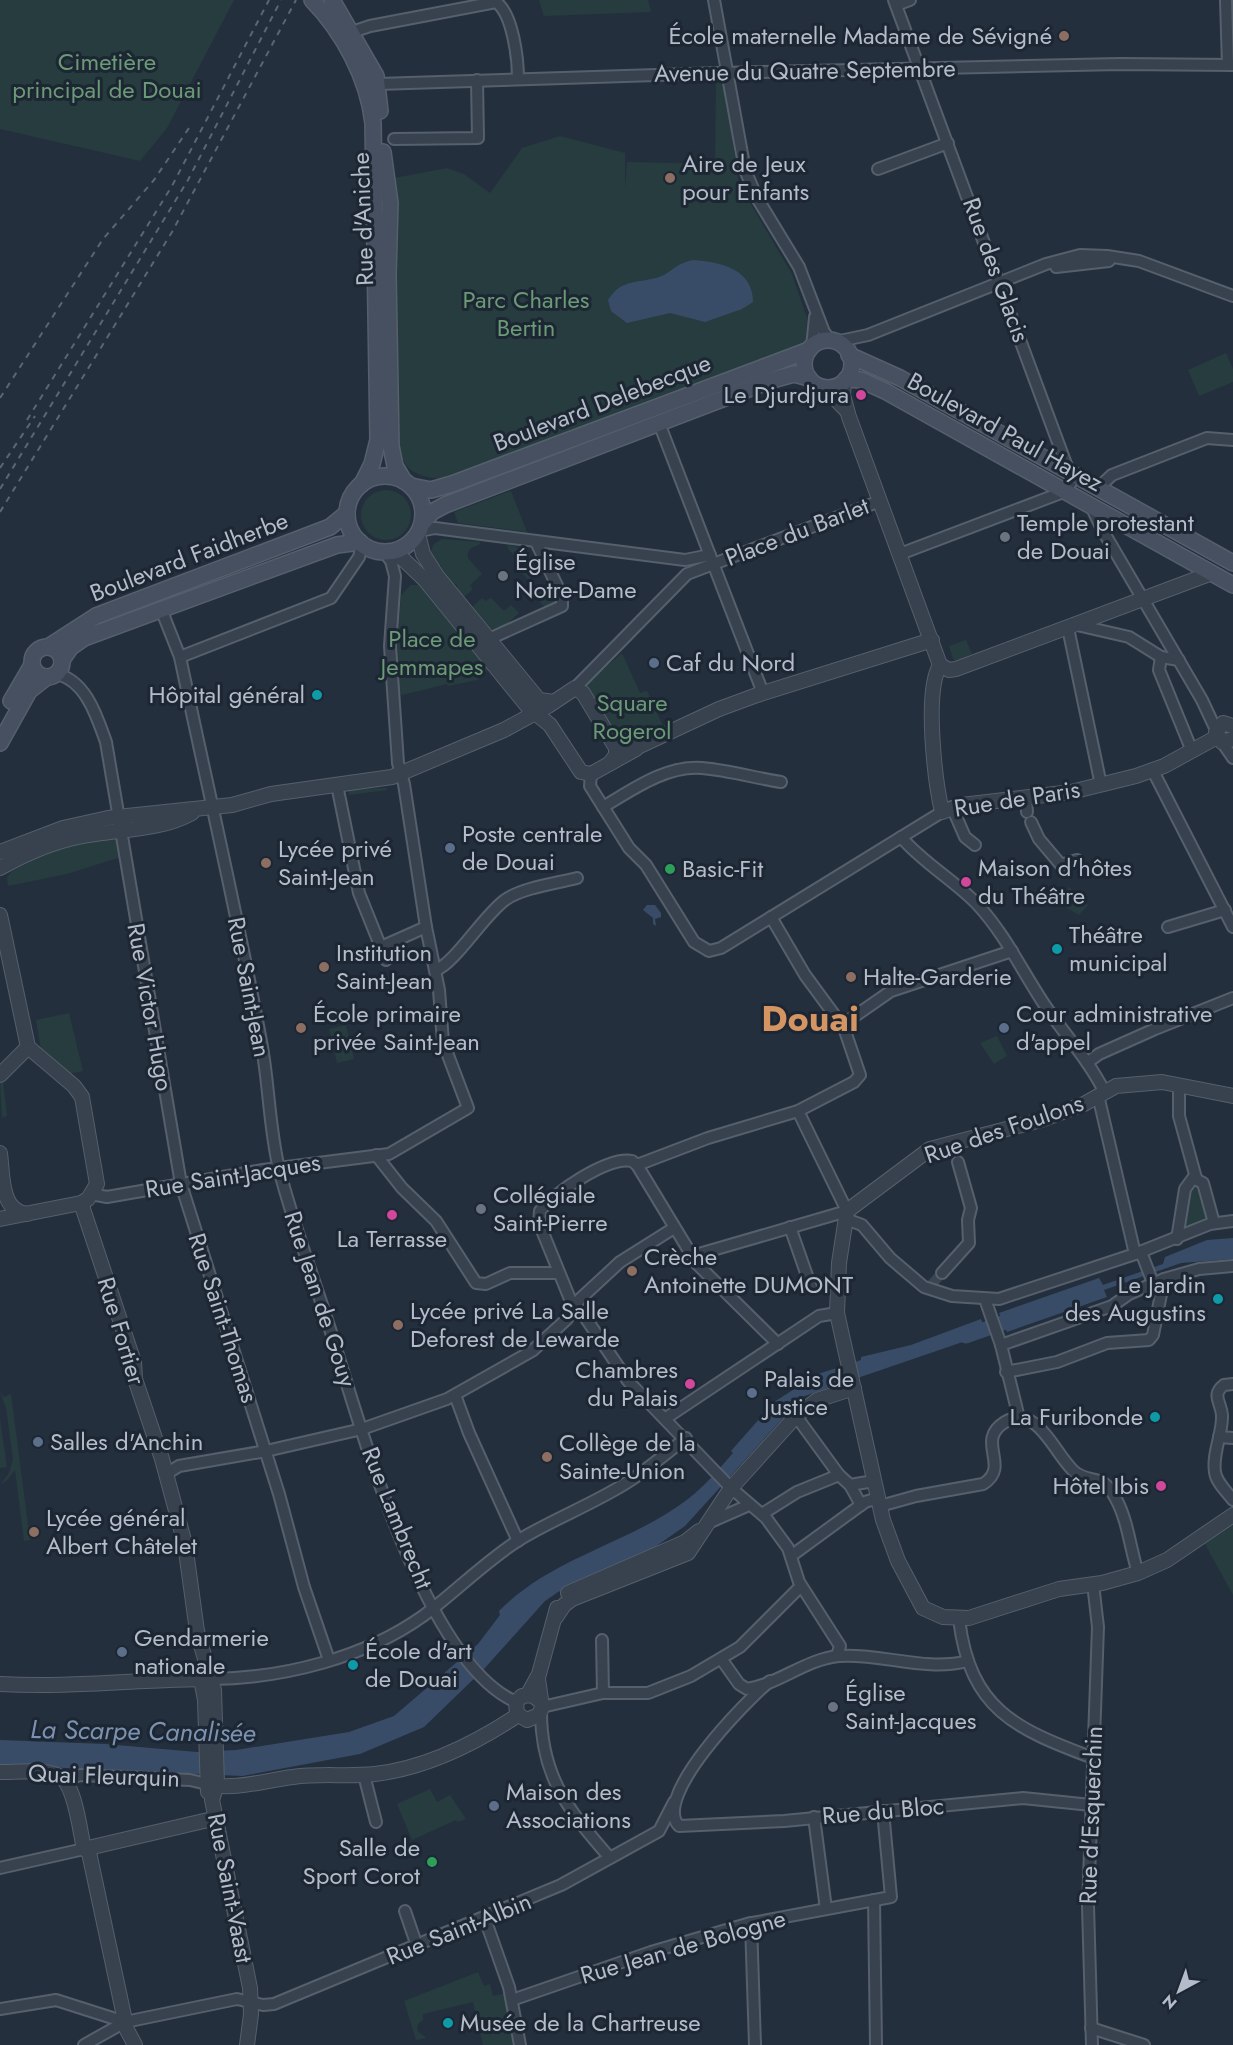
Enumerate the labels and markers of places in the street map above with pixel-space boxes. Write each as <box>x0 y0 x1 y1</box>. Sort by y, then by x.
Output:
place label: École maternelle Madame de Sévigné <box>668 18 1052 53</box>
marker: École maternelle Madame de Sévigné <box>1057 29 1071 43</box>
place label: Aire de Jeux pour Enfants <box>682 146 809 209</box>
marker: Aire de Jeux pour Enfants <box>663 171 677 185</box>
place label: Le Djurdjura <box>723 377 849 412</box>
marker: Le Djurdjura <box>854 388 868 402</box>
place label: Temple protestant de Douai <box>1017 505 1194 568</box>
marker: Temple protestant de Douai <box>998 530 1012 544</box>
place label: Église Notre-Dame <box>515 544 637 607</box>
marker: Église Notre-Dame <box>496 569 510 583</box>
place label: Caf du Nord <box>666 645 795 680</box>
marker: Caf du Nord <box>647 656 661 670</box>
place label: Hôpital général <box>148 677 305 712</box>
marker: Hôpital général <box>310 688 324 702</box>
place label: Poste centrale de Douai <box>462 816 602 879</box>
place label: Lycée privé Saint-Jean <box>278 831 392 894</box>
marker: Poste centrale de Douai <box>443 841 457 855</box>
place label: Maison d'hôtes du Théâtre <box>978 850 1132 913</box>
place label: Basic-Fit <box>682 851 764 886</box>
marker: Lycée privé Saint-Jean <box>259 856 273 870</box>
marker: Basic-Fit <box>663 862 677 876</box>
marker: Maison d'hôtes du Théâtre <box>959 875 973 889</box>
place label: Théâtre municipal <box>1069 917 1168 980</box>
place label: Institution Saint-Jean <box>336 935 433 998</box>
marker: Théâtre municipal <box>1050 942 1064 956</box>
place label: Halte-Garderie <box>863 959 1012 994</box>
marker: Institution Saint-Jean <box>317 960 331 974</box>
marker: Halte-Garderie <box>844 970 858 984</box>
place label: École primaire privée Saint-Jean <box>313 996 480 1059</box>
place label: Cour administrative d'appel <box>1016 996 1212 1059</box>
marker: École primaire privée Saint-Jean <box>294 1021 308 1035</box>
marker: Cour administrative d'appel <box>997 1021 1011 1035</box>
place label: Collégiale Saint-Pierre <box>493 1177 608 1240</box>
marker: Collégiale Saint-Pierre <box>474 1202 488 1216</box>
marker: La Terrasse <box>385 1208 399 1222</box>
place label: La Terrasse <box>337 1221 447 1256</box>
place label: Crèche Antoinette DUMONT <box>644 1239 853 1302</box>
marker: Crèche Antoinette DUMONT <box>625 1264 639 1278</box>
place label: Le Jardin des Augustins <box>1065 1267 1206 1330</box>
marker: Le Jardin des Augustins <box>1211 1292 1225 1306</box>
place label: Lycée privé La Salle Deforest de Lewarde <box>410 1293 620 1356</box>
marker: Lycée privé La Salle Deforest de Lewarde <box>391 1318 405 1332</box>
place label: Chambres du Palais <box>575 1352 678 1415</box>
place label: Palais de Justice <box>761 1361 854 1424</box>
marker: Chambres du Palais <box>683 1377 697 1391</box>
marker: Palais de Justice <box>745 1386 759 1400</box>
place label: La Furibonde <box>1009 1399 1143 1434</box>
marker: La Furibonde <box>1148 1410 1162 1424</box>
place label: Salles d'Anchin <box>50 1424 203 1459</box>
place label: Collège de la Sainte-Union <box>559 1425 696 1488</box>
marker: Salles d'Anchin <box>31 1435 45 1449</box>
marker: Collège de la Sainte-Union <box>540 1450 554 1464</box>
place label: Hôtel Ibis <box>1052 1468 1149 1503</box>
marker: Hôtel Ibis <box>1154 1479 1168 1493</box>
place label: Lycée général Albert Châtelet <box>46 1500 197 1563</box>
marker: Lycée général Albert Châtelet <box>27 1525 41 1539</box>
place label: Gendarmerie nationale <box>134 1620 269 1683</box>
place label: École d'art de Douai <box>365 1633 472 1696</box>
marker: Gendarmerie nationale <box>115 1645 129 1659</box>
marker: École d'art de Douai <box>346 1658 360 1672</box>
place label: Église Saint-Jacques <box>845 1675 976 1738</box>
marker: Église Saint-Jacques <box>826 1700 840 1714</box>
place label: Maison des Associations <box>506 1774 631 1837</box>
marker: Maison des Associations <box>487 1799 501 1813</box>
place label: Salle de Sport Corot <box>303 1830 420 1893</box>
marker: Salle de Sport Corot <box>425 1855 439 1869</box>
place label: Musée de la Chartreuse <box>460 2005 701 2040</box>
marker: Musée de la Chartreuse <box>441 2016 455 2030</box>

